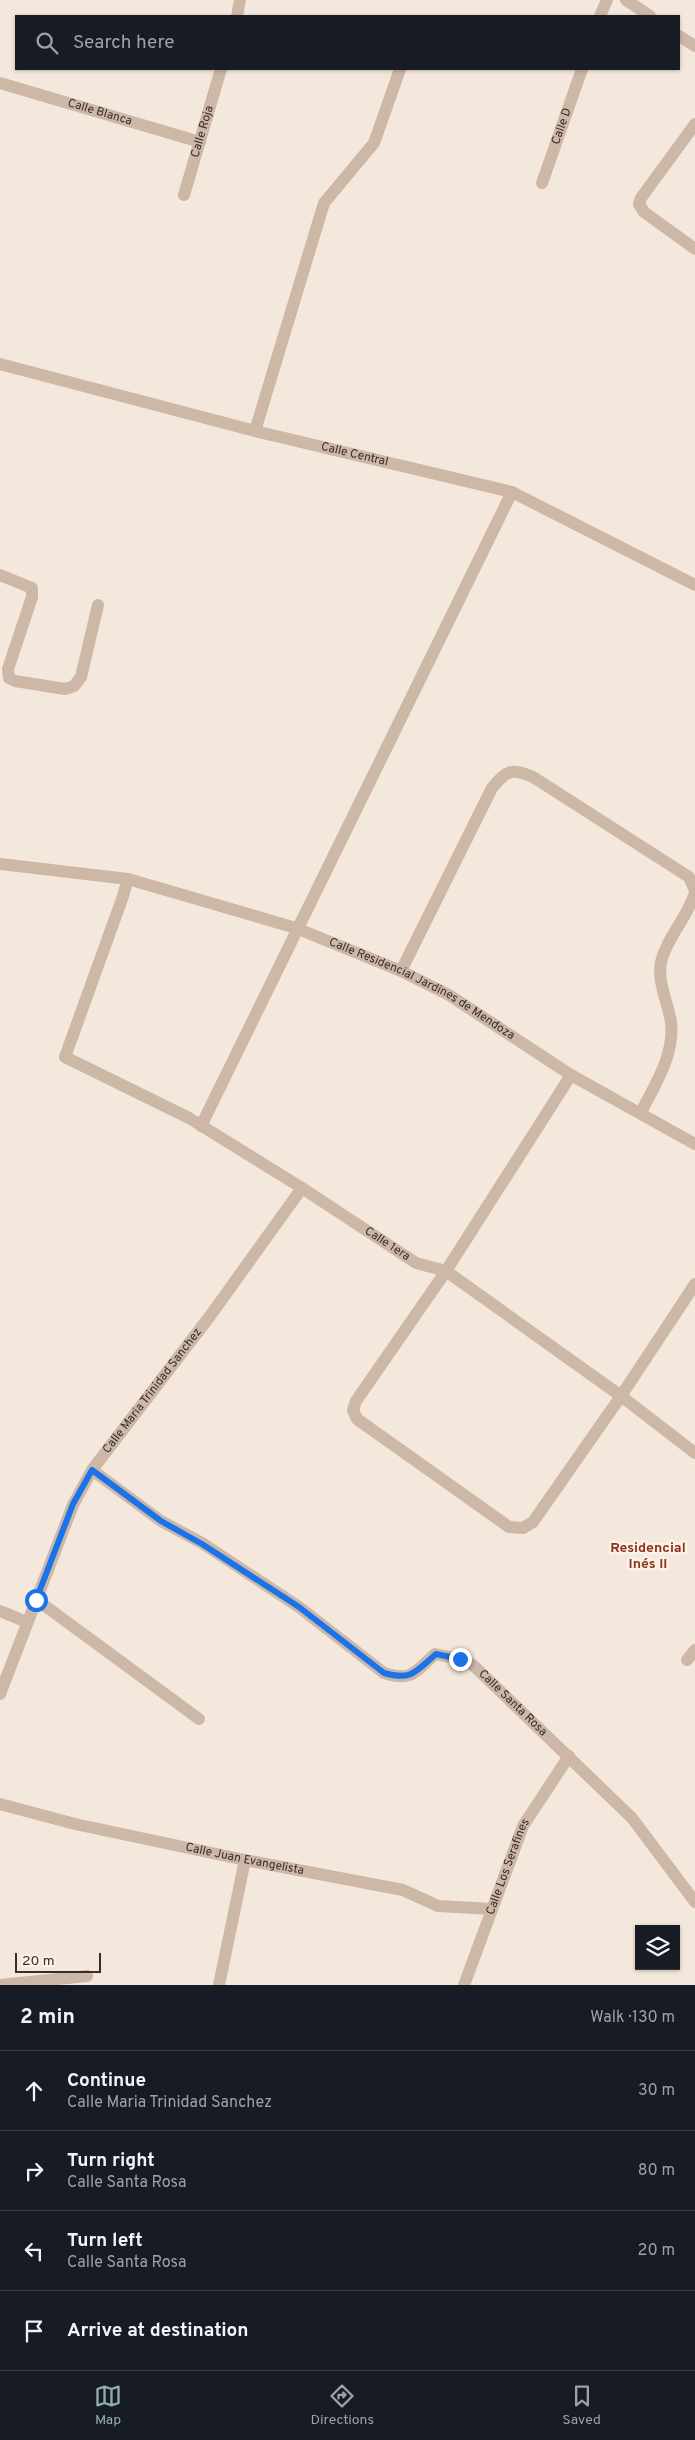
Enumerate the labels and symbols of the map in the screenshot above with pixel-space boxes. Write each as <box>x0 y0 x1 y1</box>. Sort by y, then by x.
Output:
street label: Calle Blanca <box>66 95 134 129</box>
street label: Calle Roja <box>187 104 218 160</box>
street label: Calle D <box>548 106 576 147</box>
street label: Calle Central <box>319 439 390 470</box>
street label: Calle Residencial Jardines de Mendoza <box>326 934 518 1044</box>
street label: Calle 1era <box>361 1223 413 1265</box>
street label: Calle Maria Trinidad Sanchez <box>99 1325 206 1457</box>
district label: Residencial Inés II <box>610 1540 686 1573</box>
route start <box>25 1589 48 1612</box>
route end <box>449 1648 472 1671</box>
street label: Calle Santa Rosa <box>475 1666 550 1740</box>
street label: Calle Los Serafines <box>483 1816 534 1917</box>
street label: Calle Juan Evangelista <box>184 1840 305 1879</box>
scale bar <box>15 1950 101 1973</box>

